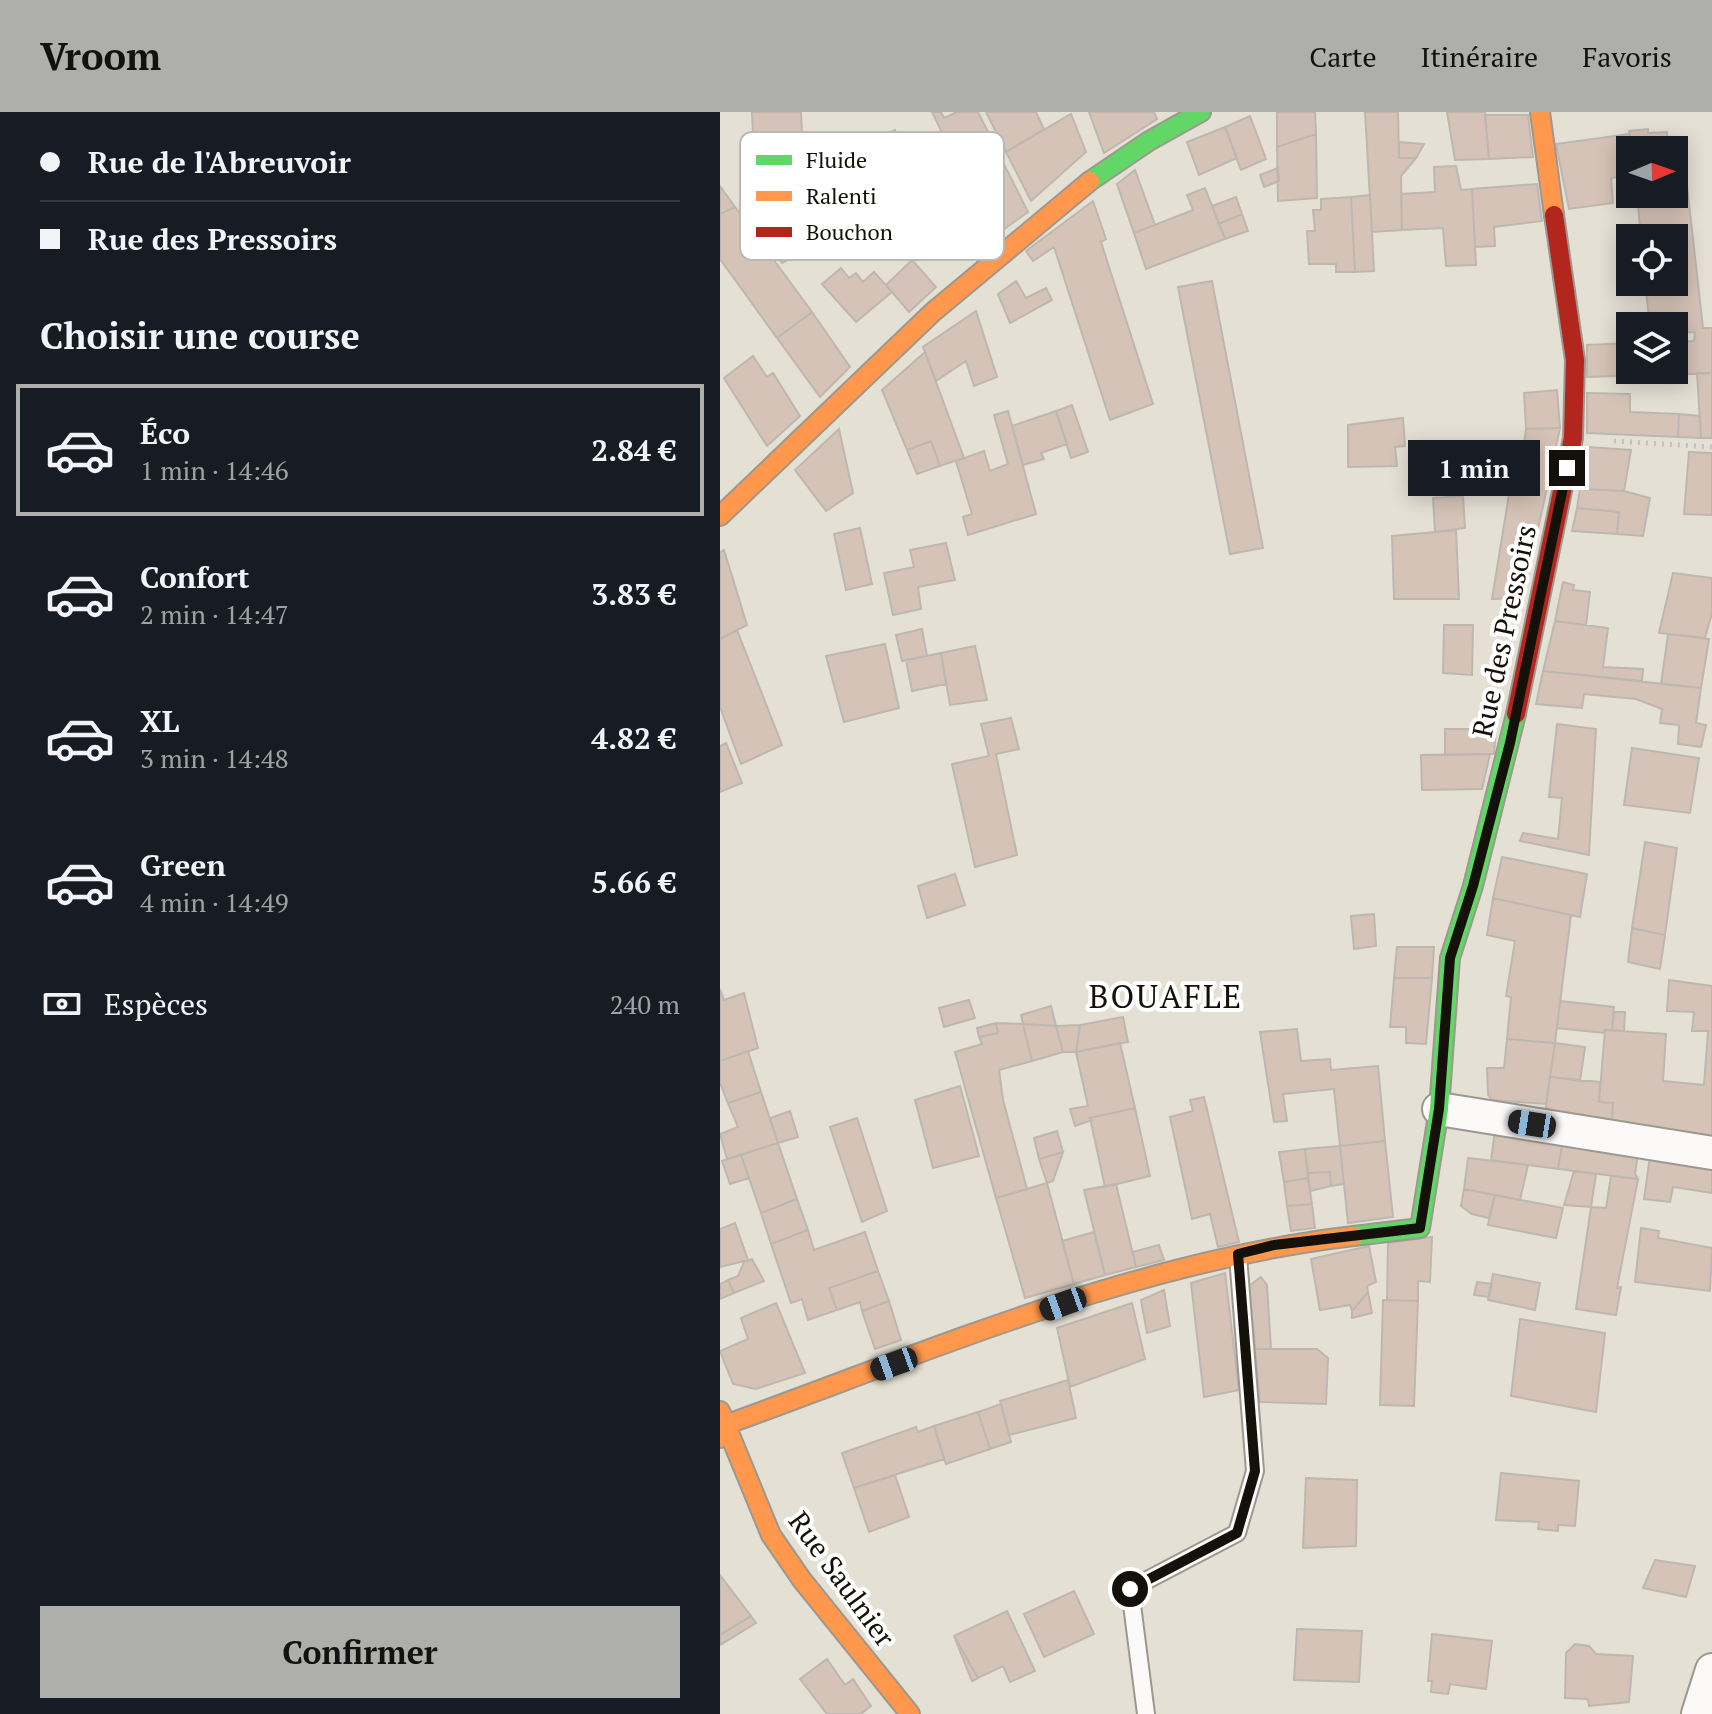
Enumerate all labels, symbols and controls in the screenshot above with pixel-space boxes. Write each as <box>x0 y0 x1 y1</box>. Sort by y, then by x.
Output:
text: Vroom <box>40 31 161 81</box>
text: Carte <box>1309 38 1377 75</box>
text: Itinéraire <box>1421 38 1538 75</box>
text: Favoris <box>1582 38 1672 75</box>
legend <box>740 132 1004 260</box>
north arrow <box>1616 136 1688 208</box>
map controls <box>1616 136 1688 384</box>
text: Rue de l'Abreuvoir <box>88 142 351 182</box>
text: Fluide <box>806 145 867 174</box>
text: Ralenti <box>806 181 877 210</box>
text: Bouchon <box>806 217 893 246</box>
text: Rue des Pressoirs <box>88 219 337 259</box>
button: locate <box>1616 224 1688 296</box>
text: Choisir une course <box>40 312 360 359</box>
button: layers <box>1616 312 1688 384</box>
text: Éco <box>140 413 190 453</box>
icon: car <box>44 414 116 486</box>
text: 2.84 € <box>591 430 676 470</box>
callout: 1 min <box>1407 440 1539 496</box>
route end <box>1549 450 1585 486</box>
text: 1 min <box>1438 451 1510 485</box>
text: 1 min · 14:46 <box>140 453 289 487</box>
street label: Rue des Pressoirs <box>1463 521 1544 740</box>
text: Confort <box>140 557 250 597</box>
icon: car <box>44 558 116 630</box>
text: 3.83 € <box>591 574 676 614</box>
text: 2 min · 14:47 <box>140 597 289 631</box>
text: XL <box>140 701 179 741</box>
icon: car <box>44 702 116 774</box>
text: 4.82 € <box>591 718 676 758</box>
text: 3 min · 14:48 <box>140 741 289 775</box>
text: Green <box>140 845 226 885</box>
icon: car <box>44 846 116 918</box>
text: 5.66 € <box>591 862 676 902</box>
text: 4 min · 14:49 <box>140 885 289 919</box>
district label: BOUAFLE <box>1089 975 1243 1017</box>
icon: cash <box>40 982 84 1026</box>
text: Espèces <box>104 984 208 1024</box>
text: 240 m <box>610 987 680 1021</box>
car <box>1506 1108 1558 1140</box>
car <box>1036 1285 1090 1323</box>
car <box>867 1345 921 1383</box>
street label: Rue Saulnier <box>781 1504 904 1654</box>
route start <box>1112 1571 1148 1607</box>
button: Confirmer <box>40 1606 680 1698</box>

